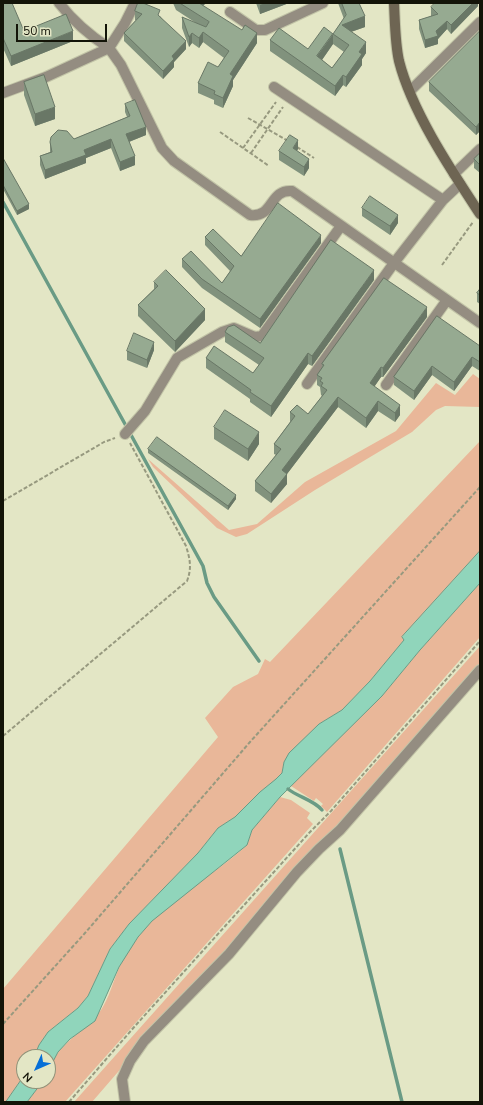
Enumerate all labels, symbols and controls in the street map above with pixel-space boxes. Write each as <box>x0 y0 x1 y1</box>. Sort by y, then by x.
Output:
scale bar <box>18 16 109 42</box>
text: 50 m <box>23 23 51 39</box>
north arrow <box>16 1049 56 1089</box>
text: N <box>20 1069 36 1085</box>

